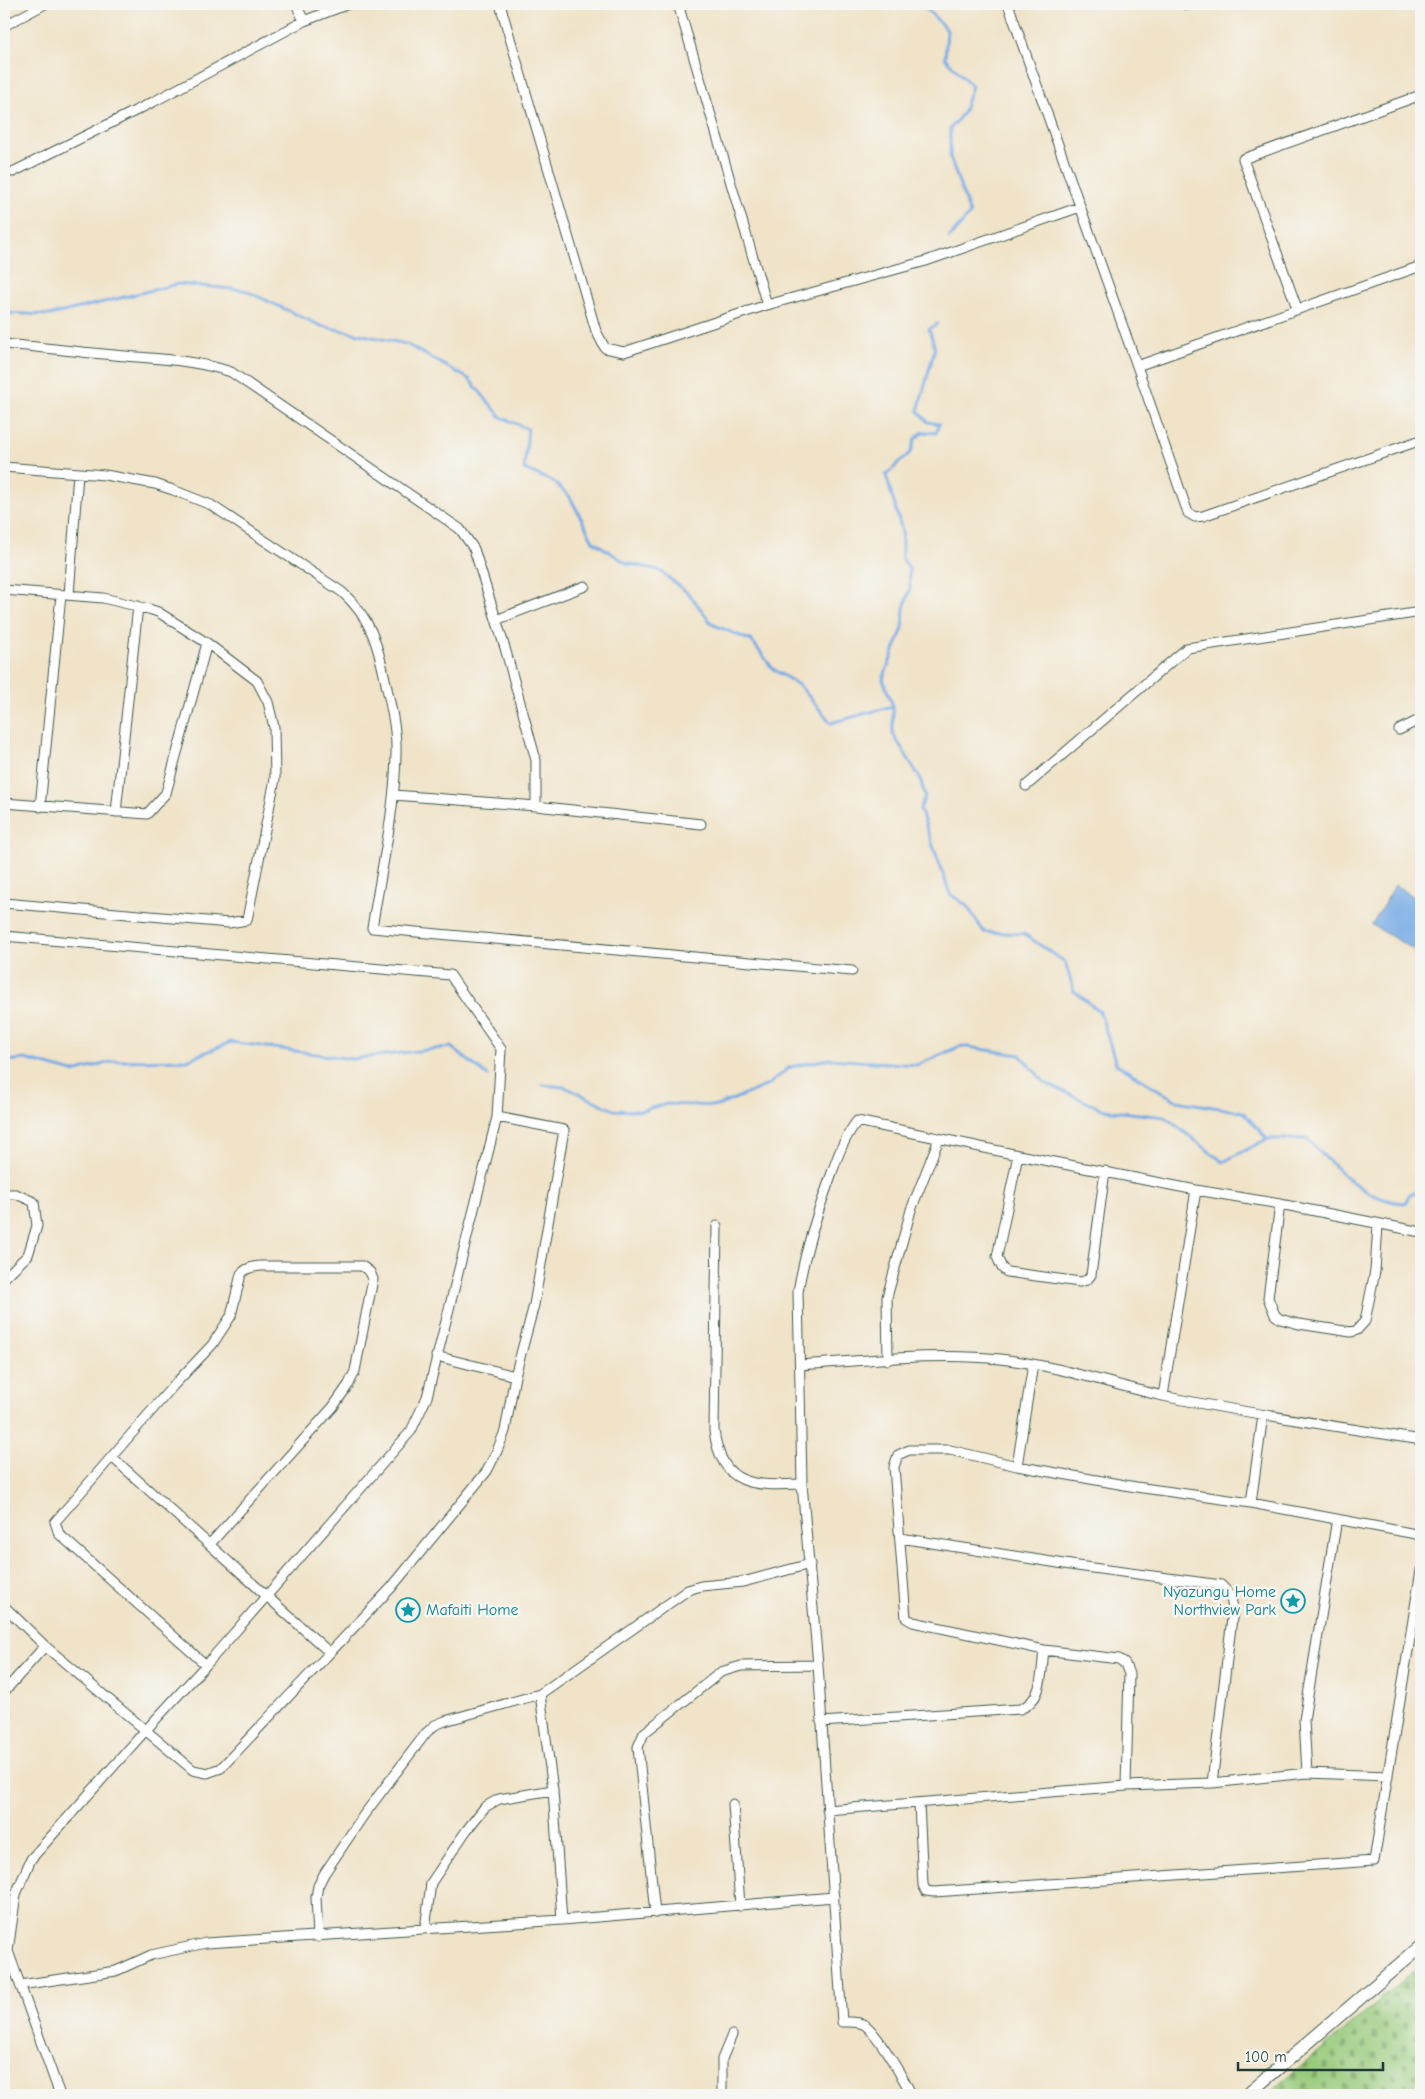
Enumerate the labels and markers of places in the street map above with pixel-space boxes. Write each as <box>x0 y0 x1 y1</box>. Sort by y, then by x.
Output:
place label: Nyazungu Home Northview Park <box>1163 1583 1276 1619</box>
place icon: Nyazungu Home Northview Park <box>1280 1588 1306 1614</box>
place icon: Mafaiti Home <box>395 1597 421 1623</box>
place label: Mafaiti Home <box>426 1601 519 1619</box>

